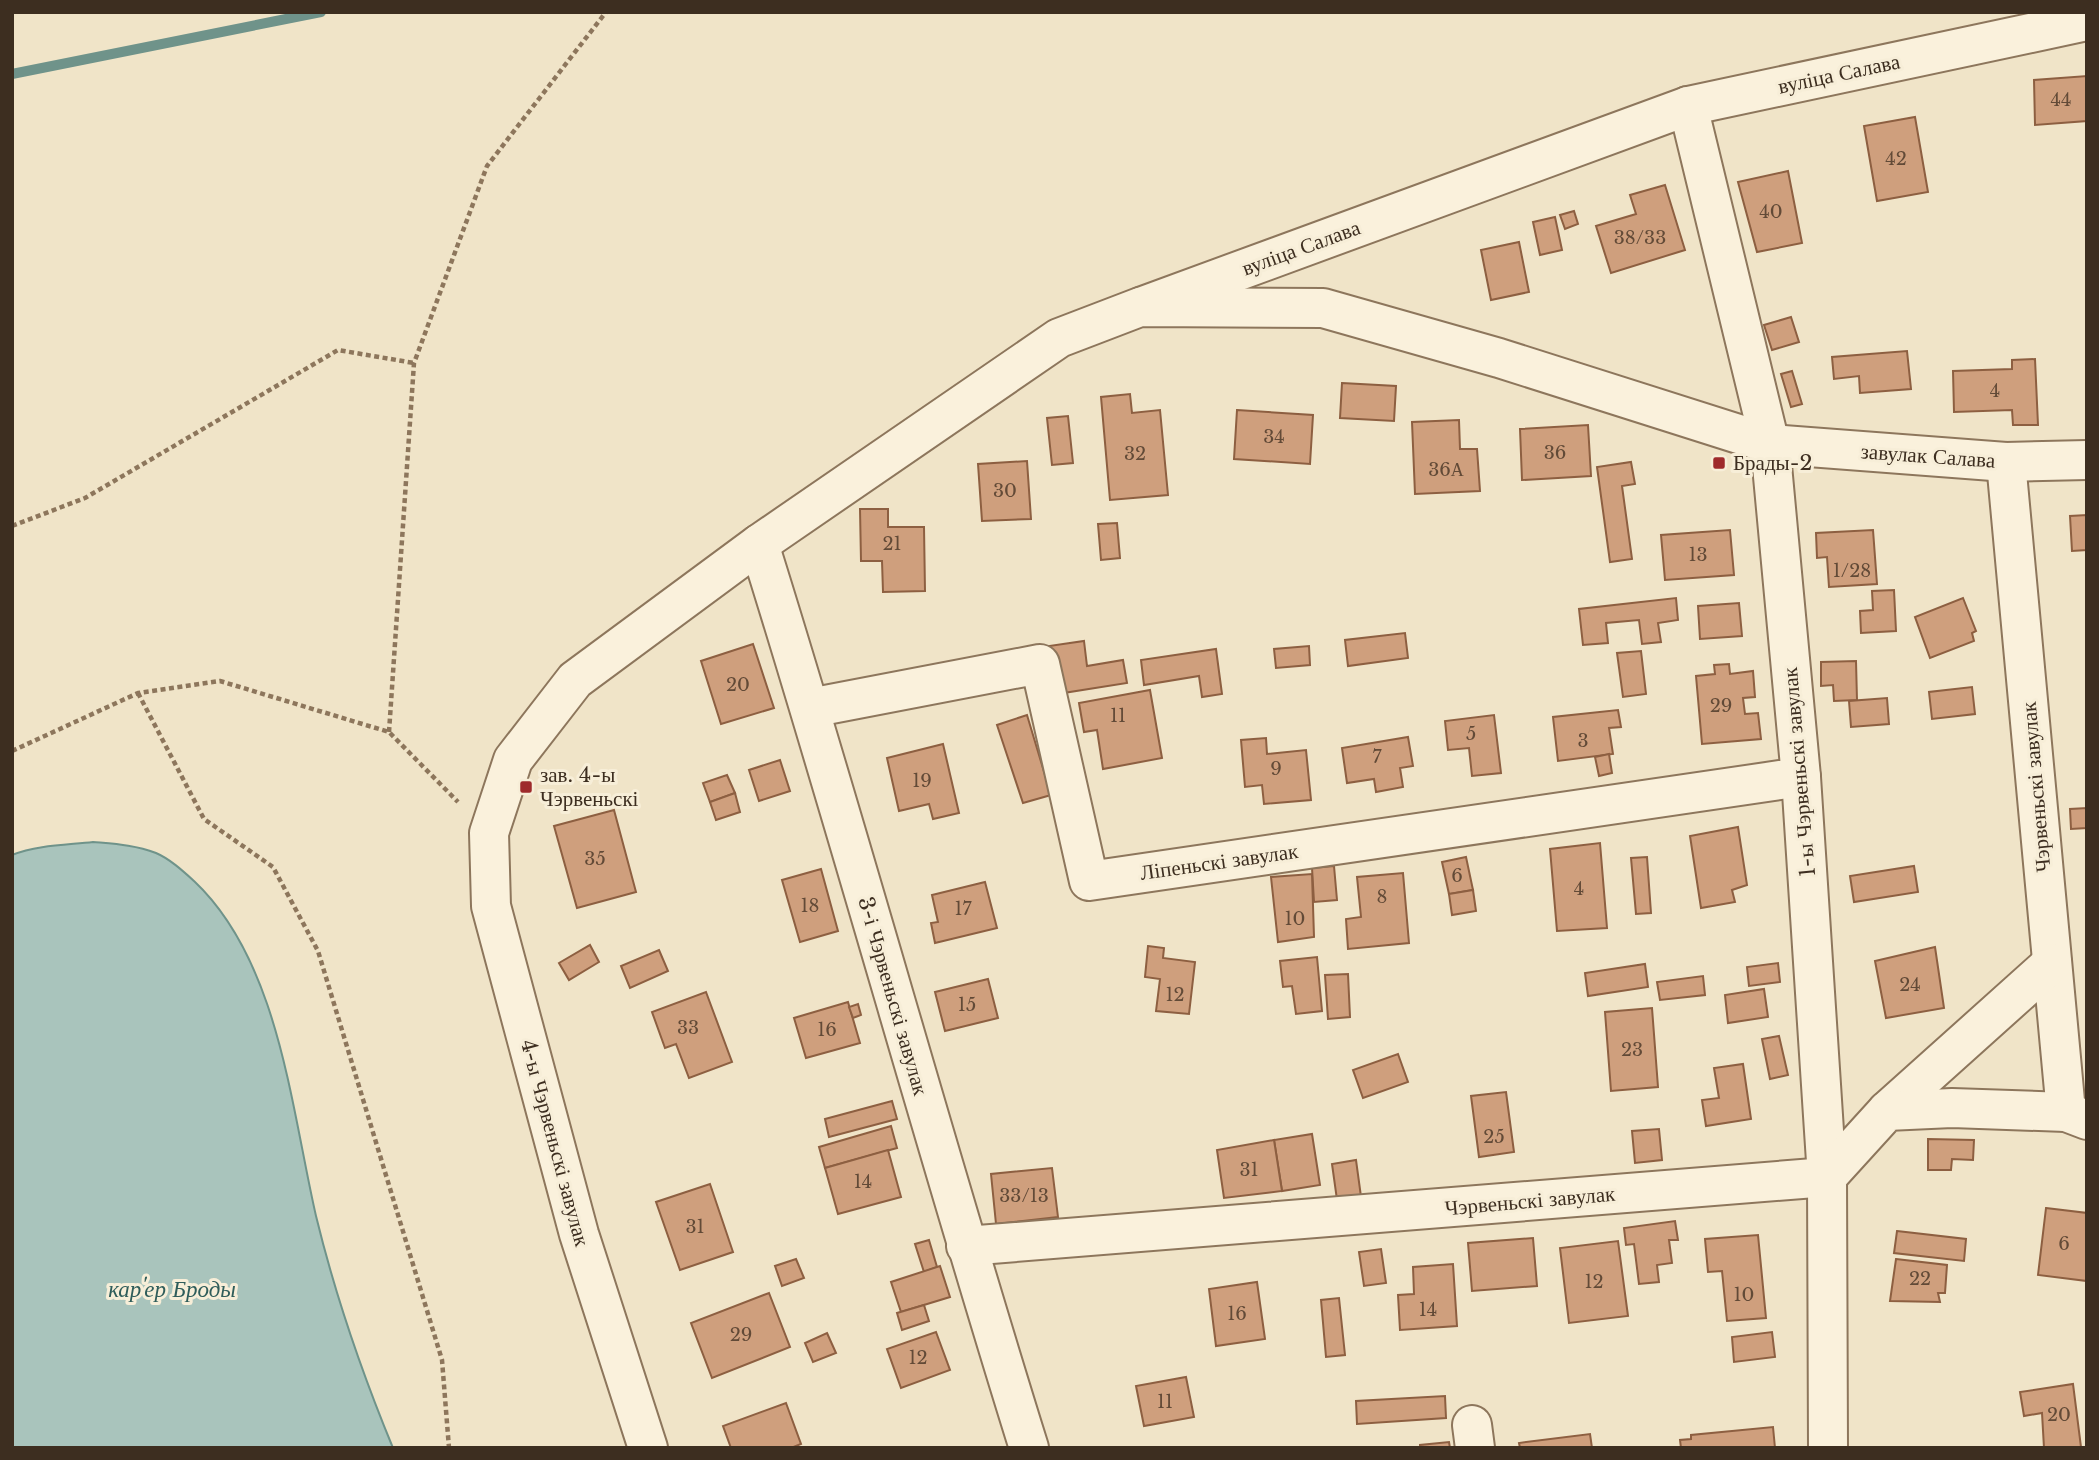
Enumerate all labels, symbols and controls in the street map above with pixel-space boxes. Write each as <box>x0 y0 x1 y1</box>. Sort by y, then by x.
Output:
street label: вуліца Салава <box>1776 48 1903 100</box>
house number: 44 <box>2050 89 2072 111</box>
house number: 42 <box>1885 148 1907 170</box>
house number: 40 <box>1759 201 1783 223</box>
street label: вуліца Салава <box>1238 214 1364 281</box>
house number: 38/33 <box>1614 227 1666 249</box>
house number: 4 <box>1990 380 2000 402</box>
house number: 34 <box>1263 426 1285 448</box>
street label: завулак Салава <box>1860 438 1997 474</box>
house number: 36 <box>1544 442 1566 464</box>
house number: 32 <box>1124 443 1146 465</box>
place label: Брады-2 <box>1733 450 1812 476</box>
marker: Брады-2 <box>1711 455 1727 471</box>
house number: 36А <box>1428 459 1464 481</box>
house number: 30 <box>993 480 1017 502</box>
house number: 21 <box>882 533 902 555</box>
house number: 13 <box>1688 544 1708 566</box>
house number: 1/28 <box>1833 560 1871 582</box>
street label: 1-ы Чэрвеньскі завулак <box>1777 665 1821 878</box>
house number: 20 <box>726 674 750 696</box>
house number: 29 <box>1710 695 1732 717</box>
street label: Чэрвеньскі завулак <box>2016 700 2056 873</box>
house number: 11 <box>1110 705 1126 727</box>
house number: 5 <box>1466 723 1476 745</box>
house number: 3 <box>1577 730 1589 752</box>
house number: 7 <box>1372 746 1382 768</box>
house number: 9 <box>1270 758 1282 780</box>
place label: зав. 4-ы Чэрвеньскі <box>540 762 639 812</box>
house number: 19 <box>912 770 932 792</box>
marker: зав. 4-ы Чэрвеньскі <box>518 779 534 795</box>
street label: Ліпеньскі завулак <box>1138 838 1300 886</box>
house number: 35 <box>584 848 606 870</box>
house number: 6 <box>1451 865 1463 887</box>
house number: 4 <box>1574 878 1584 900</box>
house number: 8 <box>1377 886 1387 908</box>
street label: 3-і Чэрвеньскі завулак <box>852 894 934 1099</box>
house number: 18 <box>801 895 819 917</box>
house number: 17 <box>954 898 972 920</box>
house number: 10 <box>1285 908 1305 930</box>
house number: 24 <box>1899 974 1921 996</box>
house number: 12 <box>1165 984 1185 1006</box>
house number: 15 <box>958 994 976 1016</box>
house number: 33 <box>677 1017 699 1039</box>
house number: 16 <box>817 1019 837 1041</box>
street label: 4-ы Чэрвеньскі завулак <box>515 1037 595 1250</box>
house number: 23 <box>1621 1039 1643 1061</box>
house number: 25 <box>1483 1126 1505 1148</box>
house number: 31 <box>1239 1159 1259 1181</box>
house number: 14 <box>854 1171 872 1193</box>
street label: Чэрвеньскі завулак <box>1444 1181 1617 1221</box>
house number: 33/13 <box>999 1185 1049 1207</box>
house number: 31 <box>685 1216 705 1238</box>
house number: 6 <box>2058 1233 2070 1255</box>
house number: 22 <box>1909 1268 1931 1290</box>
house number: 12 <box>1584 1271 1604 1293</box>
water label: карʼер Броды <box>108 1275 236 1303</box>
house number: 10 <box>1734 1284 1754 1306</box>
house number: 14 <box>1419 1299 1437 1321</box>
house number: 16 <box>1227 1303 1247 1325</box>
house number: 29 <box>730 1324 752 1346</box>
house number: 12 <box>908 1347 928 1369</box>
house number: 11 <box>1157 1391 1173 1413</box>
house number: 20 <box>2047 1404 2071 1426</box>

